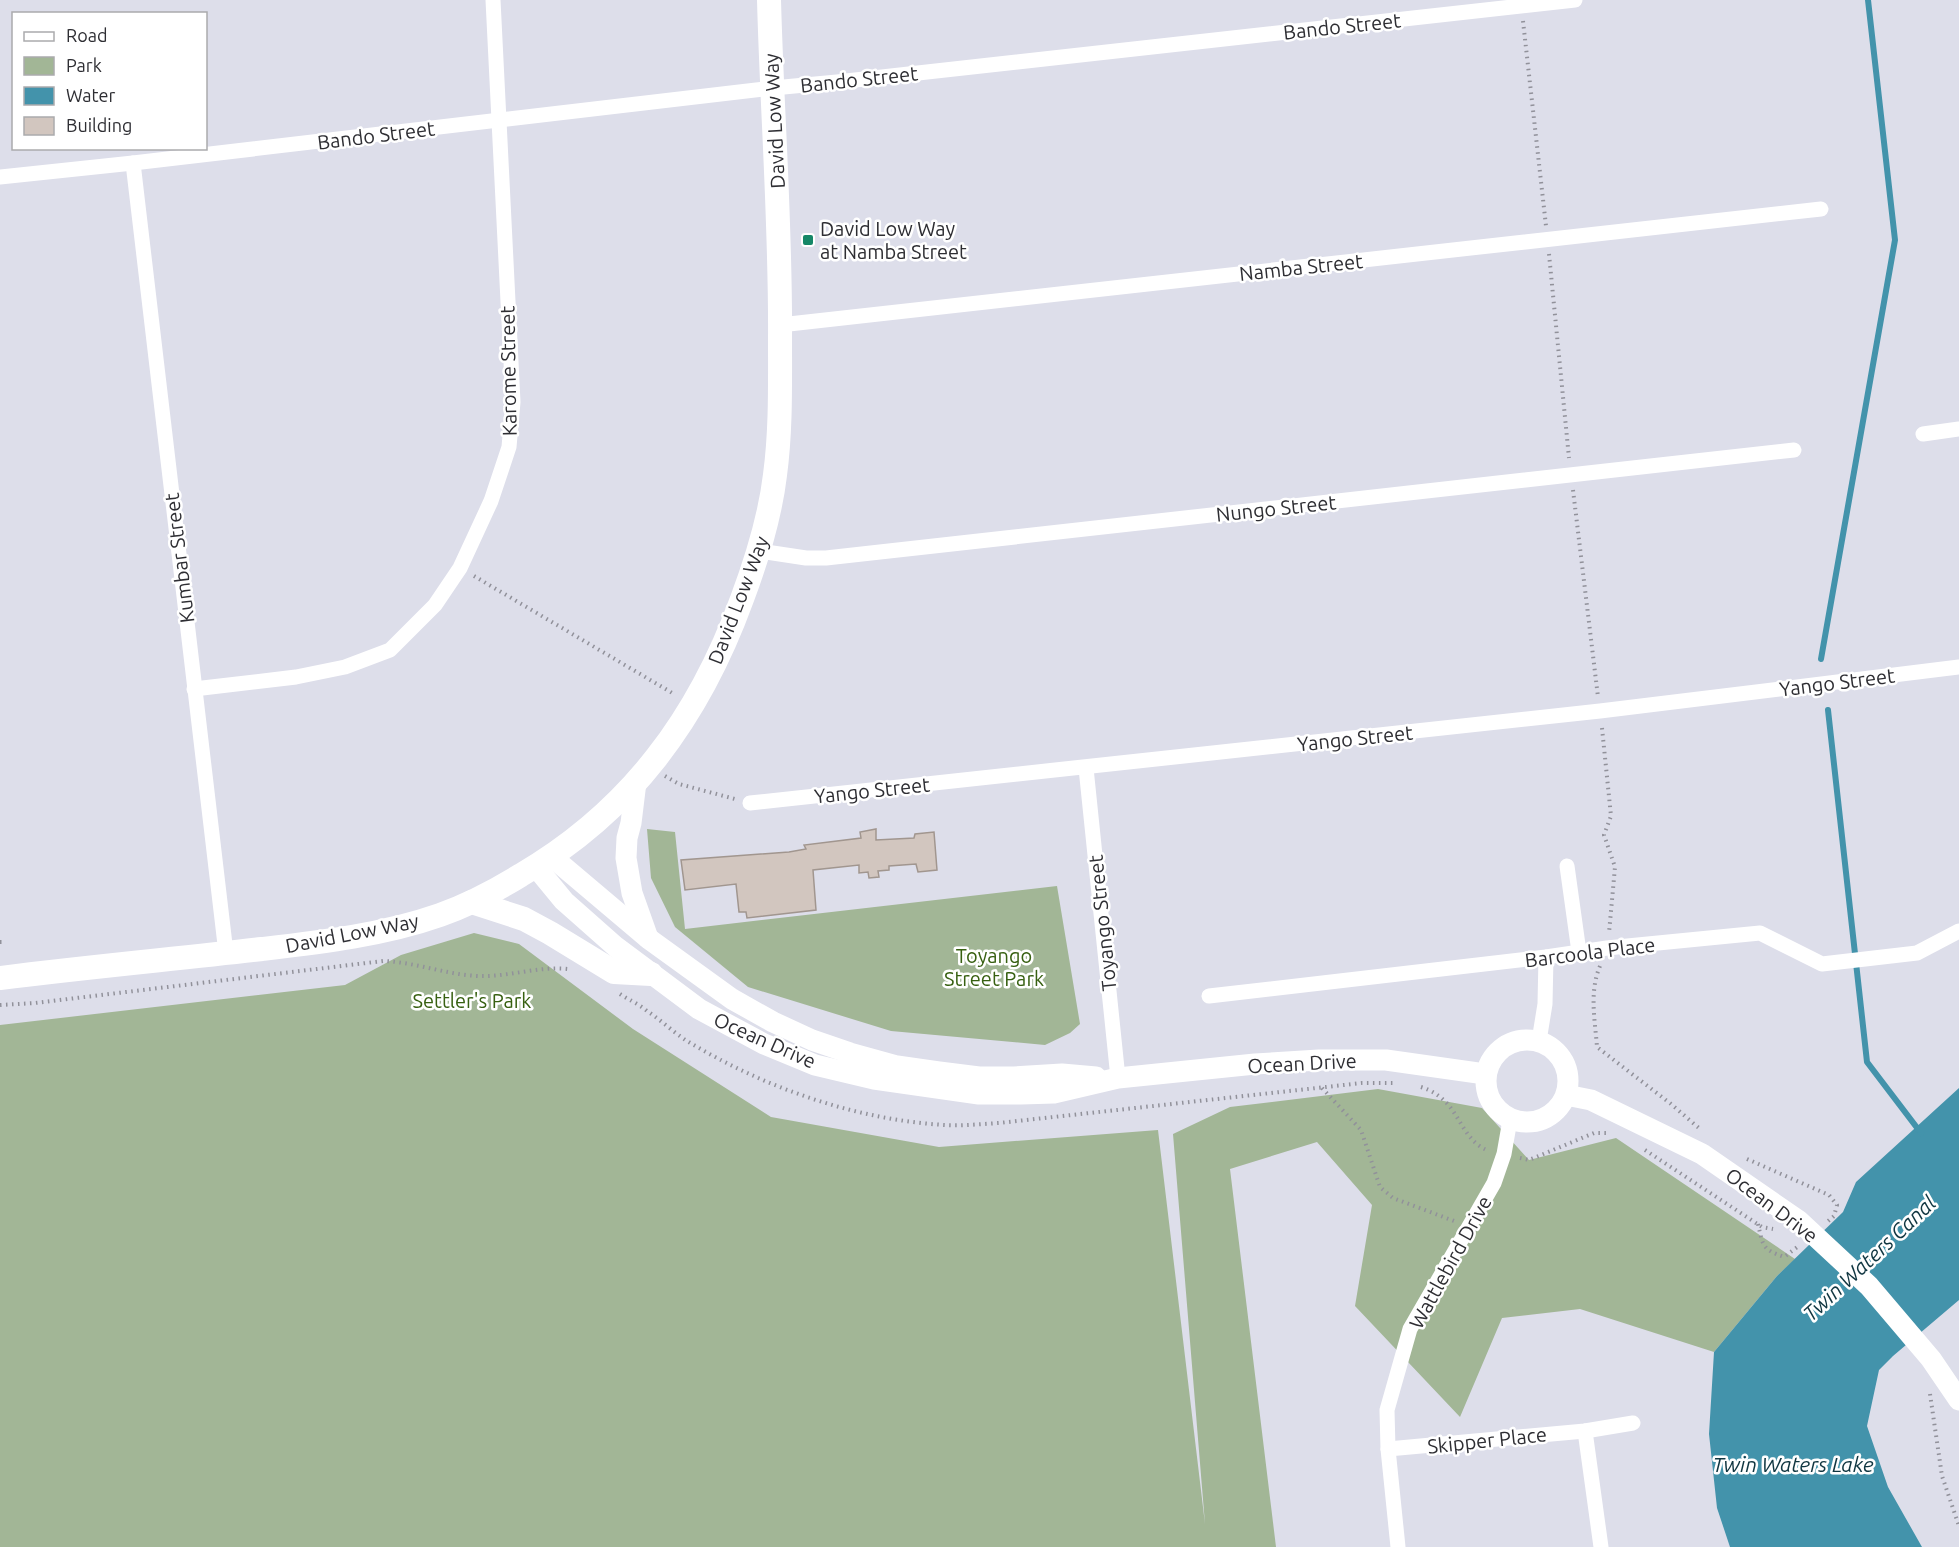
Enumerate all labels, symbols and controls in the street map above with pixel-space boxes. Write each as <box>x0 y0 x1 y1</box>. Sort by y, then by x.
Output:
street label: Bando Street <box>1282 8 1402 44</box>
legend <box>12 12 207 150</box>
text: Road <box>66 25 108 45</box>
street label: David Low Way <box>759 53 789 189</box>
text: Park <box>66 55 102 75</box>
street label: Bando Street <box>799 61 919 97</box>
text: Water <box>66 85 116 105</box>
text: Building <box>66 115 132 135</box>
street label: Bando Street <box>316 116 436 154</box>
place label: David Low Way at Namba Street <box>820 217 967 263</box>
marker: David Low Way at Namba Street <box>801 233 815 247</box>
street label: Namba Street <box>1238 249 1364 285</box>
street label: Karome Street <box>495 305 521 436</box>
street label: Nungo Street <box>1215 490 1337 526</box>
street label: Kumbar Street <box>160 492 198 624</box>
street label: David Low Way <box>703 532 773 667</box>
street label: Yango Street <box>1778 663 1896 700</box>
street label: Yango Street <box>1296 720 1414 756</box>
street label: Yango Street <box>813 772 931 808</box>
street label: Toyango Street <box>1083 854 1121 992</box>
street label: David Low Way <box>283 909 421 957</box>
street label: Barcoola Place <box>1524 933 1656 971</box>
park label: Toyango Street Park <box>944 944 1044 990</box>
park label: Settler's Park <box>413 989 531 1012</box>
street label: Ocean Drive <box>710 1007 820 1073</box>
street label: Ocean Drive <box>1247 1049 1357 1077</box>
street label: Ocean Drive <box>1721 1163 1823 1247</box>
water label: Twin Waters Canal <box>1798 1190 1940 1326</box>
street label: Wattlebird Drive <box>1404 1192 1496 1332</box>
street label: Skipper Place <box>1426 1422 1548 1458</box>
water label: Twin Waters Lake <box>1712 1452 1874 1476</box>

